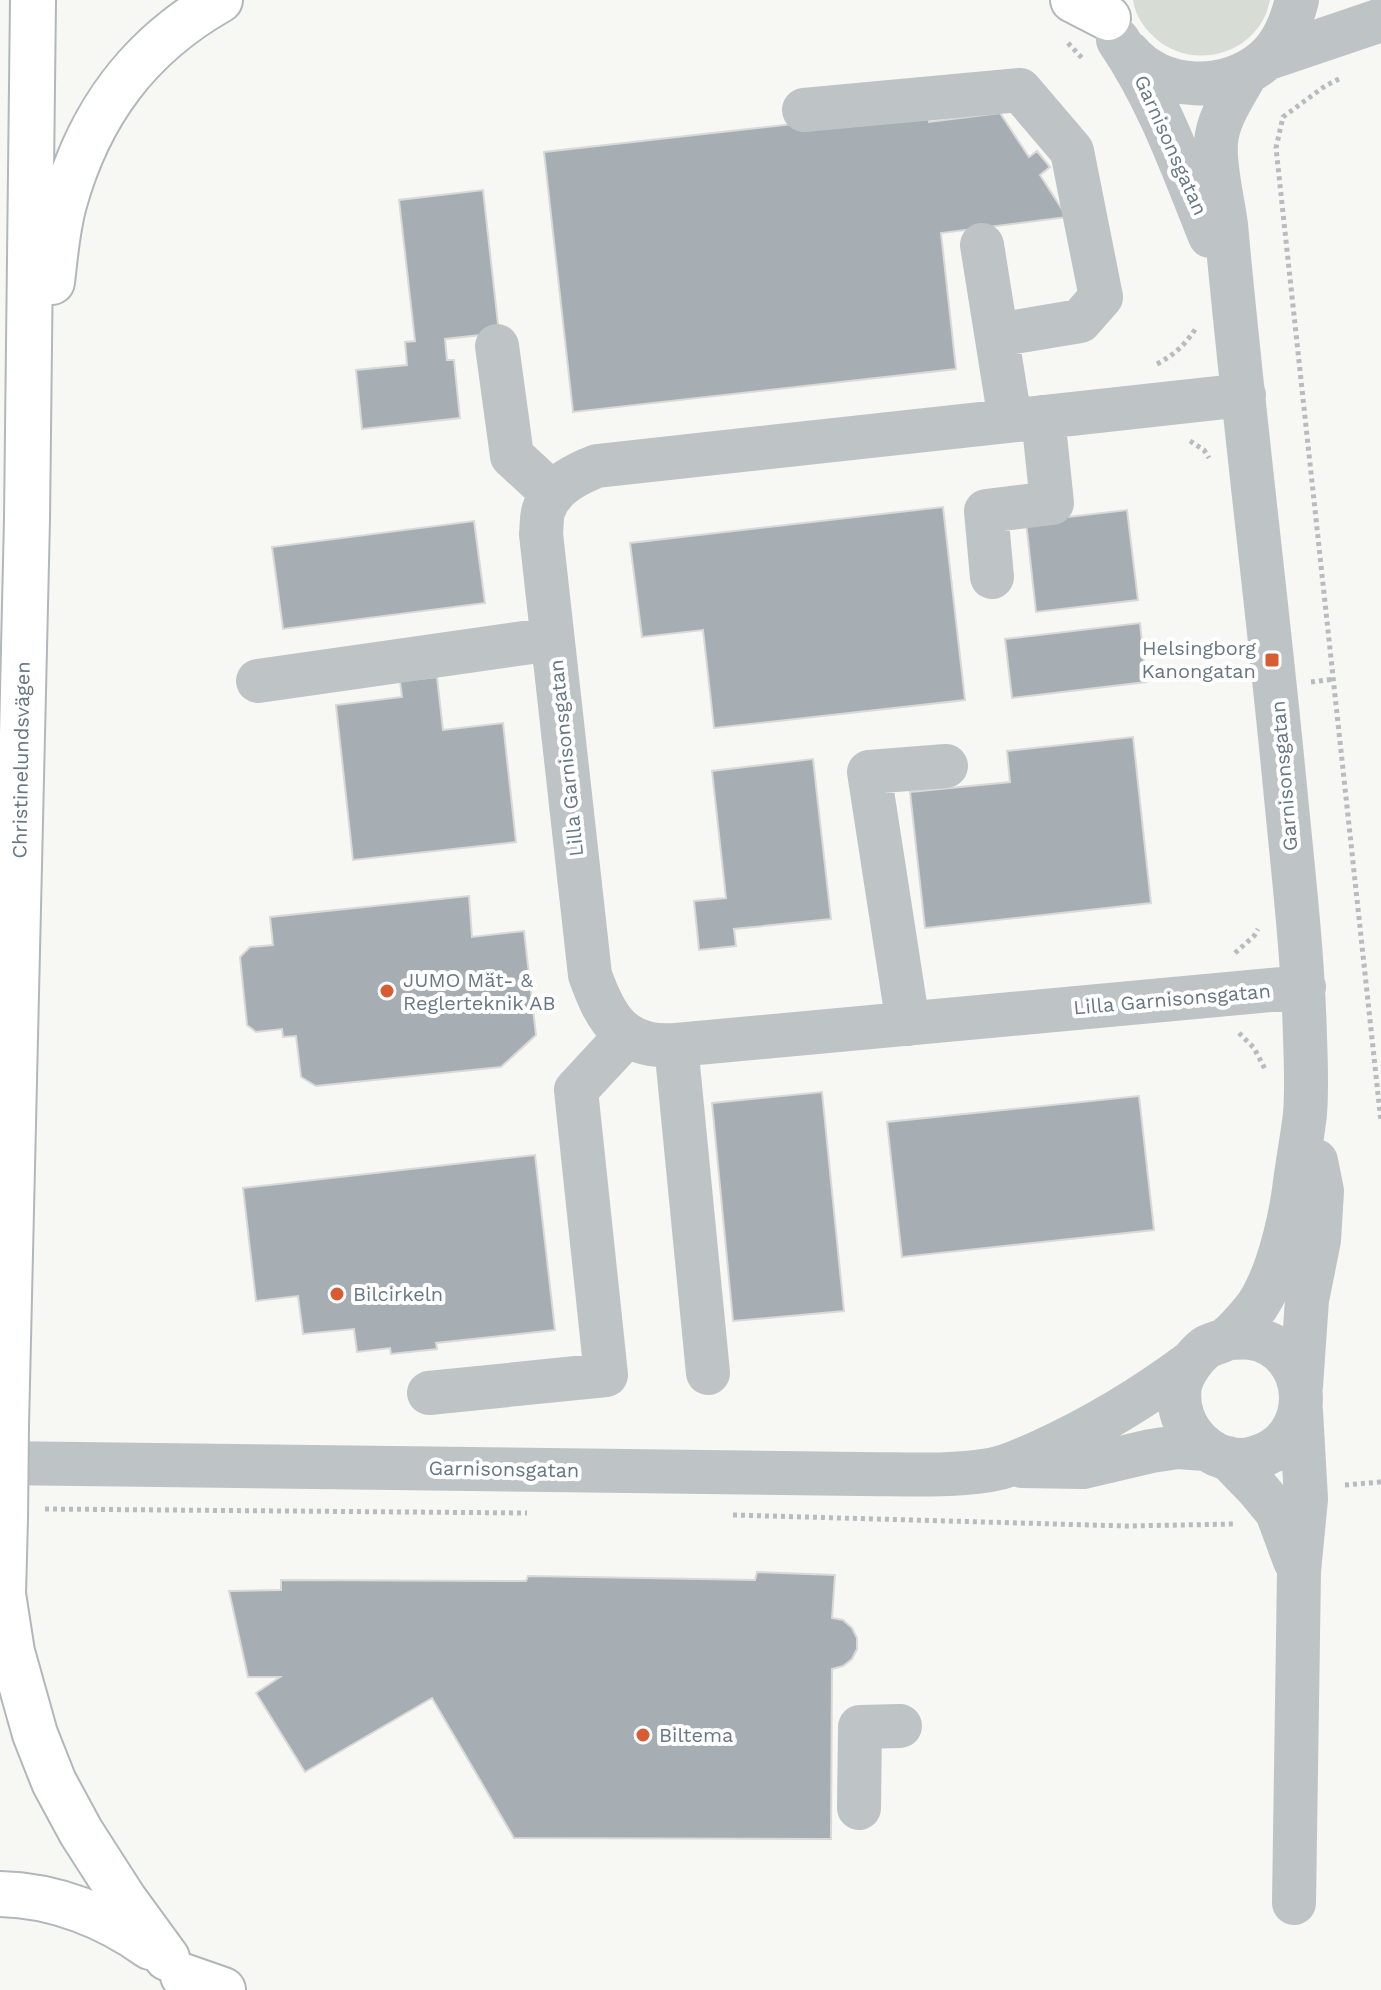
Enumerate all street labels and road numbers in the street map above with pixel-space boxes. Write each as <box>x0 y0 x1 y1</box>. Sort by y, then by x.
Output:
street label: Garnisonsgatan <box>1129 71 1213 219</box>
street label: Lilla Garnisonsgatan <box>544 658 588 858</box>
street label: Christinelundsvägen <box>7 661 35 859</box>
street label: Garnisonsgatan <box>1265 700 1303 852</box>
street label: Lilla Garnisonsgatan <box>1072 978 1272 1020</box>
street label: Garnisonsgatan <box>428 1456 580 1482</box>

